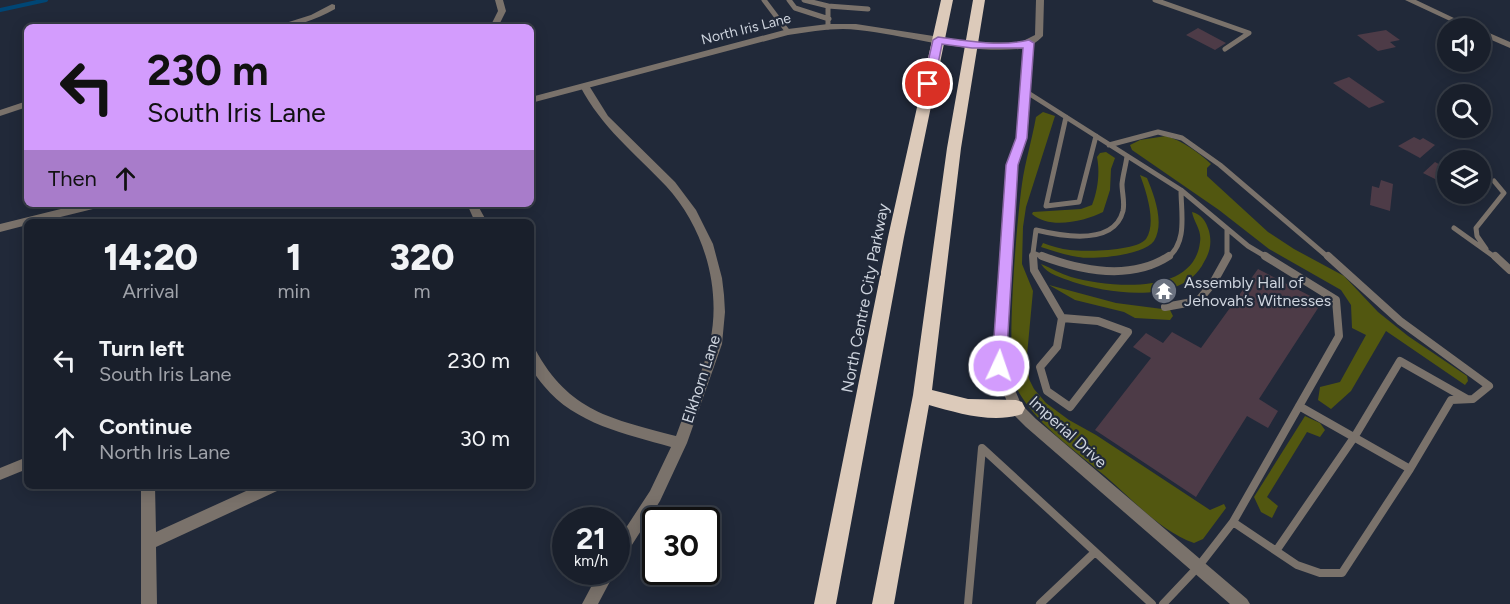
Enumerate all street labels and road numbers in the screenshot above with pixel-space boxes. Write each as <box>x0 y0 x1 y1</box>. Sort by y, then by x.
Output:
street label: North Iris Lane <box>699 10 793 48</box>
street label: North Centre City Parkway <box>837 201 893 394</box>
street label: Elkhorn Lane <box>678 332 724 425</box>
street label: Imperial Drive <box>1025 392 1111 472</box>

